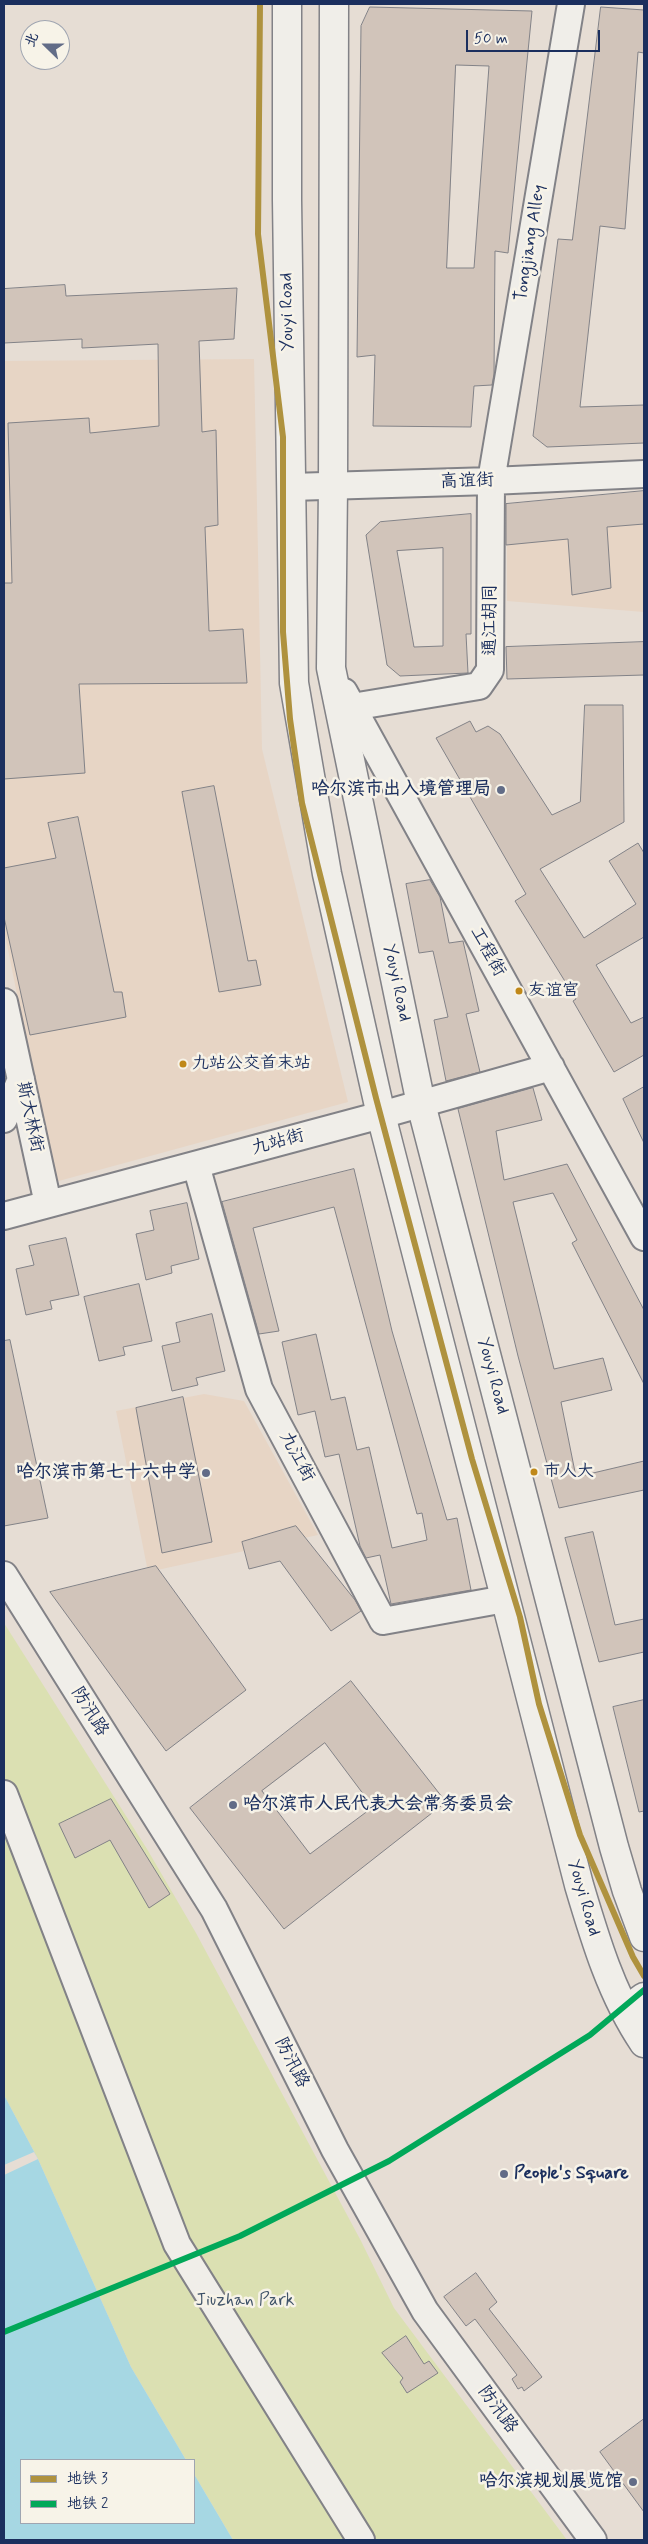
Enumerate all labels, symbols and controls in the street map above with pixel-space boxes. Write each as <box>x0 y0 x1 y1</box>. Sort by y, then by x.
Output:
north arrow <box>20 20 70 70</box>
scale bar <box>468 20 602 52</box>
text: 50 m <box>474 29 508 49</box>
text: 北 <box>21 30 43 50</box>
street label: Tongjiang Alley <box>511 183 551 303</box>
street label: Youyi Road <box>277 272 299 352</box>
street label: 高谊街 <box>440 470 494 494</box>
street label: 通江胡同 <box>480 584 502 656</box>
place label: 哈尔滨市出入境管理局 <box>311 779 491 801</box>
marker: 哈尔滨市出入境管理局 <box>495 784 507 796</box>
street label: 工程街 <box>464 923 510 981</box>
street label: Youyi Road <box>377 942 415 1024</box>
place label: 友谊宫 <box>528 981 579 1001</box>
marker: 友谊宫 <box>514 986 524 996</box>
place label: 九站公交首末站 <box>192 1054 311 1074</box>
marker: 九站公交首末站 <box>178 1059 188 1069</box>
street label: 斯大林街 <box>11 1080 47 1154</box>
street label: 九站街 <box>249 1126 307 1160</box>
street label: Youyi Road <box>471 1335 513 1417</box>
street label: 九江街 <box>274 1428 318 1486</box>
place label: 哈尔滨市第七十六中学 <box>16 1462 196 1484</box>
place label: 市人大 <box>543 1462 594 1482</box>
marker: 哈尔滨市第七十六中学 <box>200 1467 212 1479</box>
marker: 市人大 <box>529 1467 539 1477</box>
street label: 防汛路 <box>66 1683 112 1741</box>
place label: 哈尔滨市人民代表大会常务委员会 <box>243 1794 513 1816</box>
marker: 哈尔滨市人民代表大会常务委员会 <box>227 1799 239 1811</box>
street label: Youyi Road <box>562 1857 604 1939</box>
street label: 防汛路 <box>269 2034 313 2092</box>
place label: People's Square <box>514 2163 629 2185</box>
marker: People's Square <box>498 2168 510 2180</box>
park label: Jiuzhan Park <box>195 2290 295 2312</box>
street label: 防汛路 <box>472 2382 522 2438</box>
legend <box>20 2459 195 2524</box>
text: 地铁 3 <box>67 2469 108 2489</box>
place label: 哈尔滨规划展览馆 <box>479 2471 623 2493</box>
marker: 哈尔滨规划展览馆 <box>627 2476 639 2488</box>
text: 地铁 2 <box>67 2494 108 2514</box>

